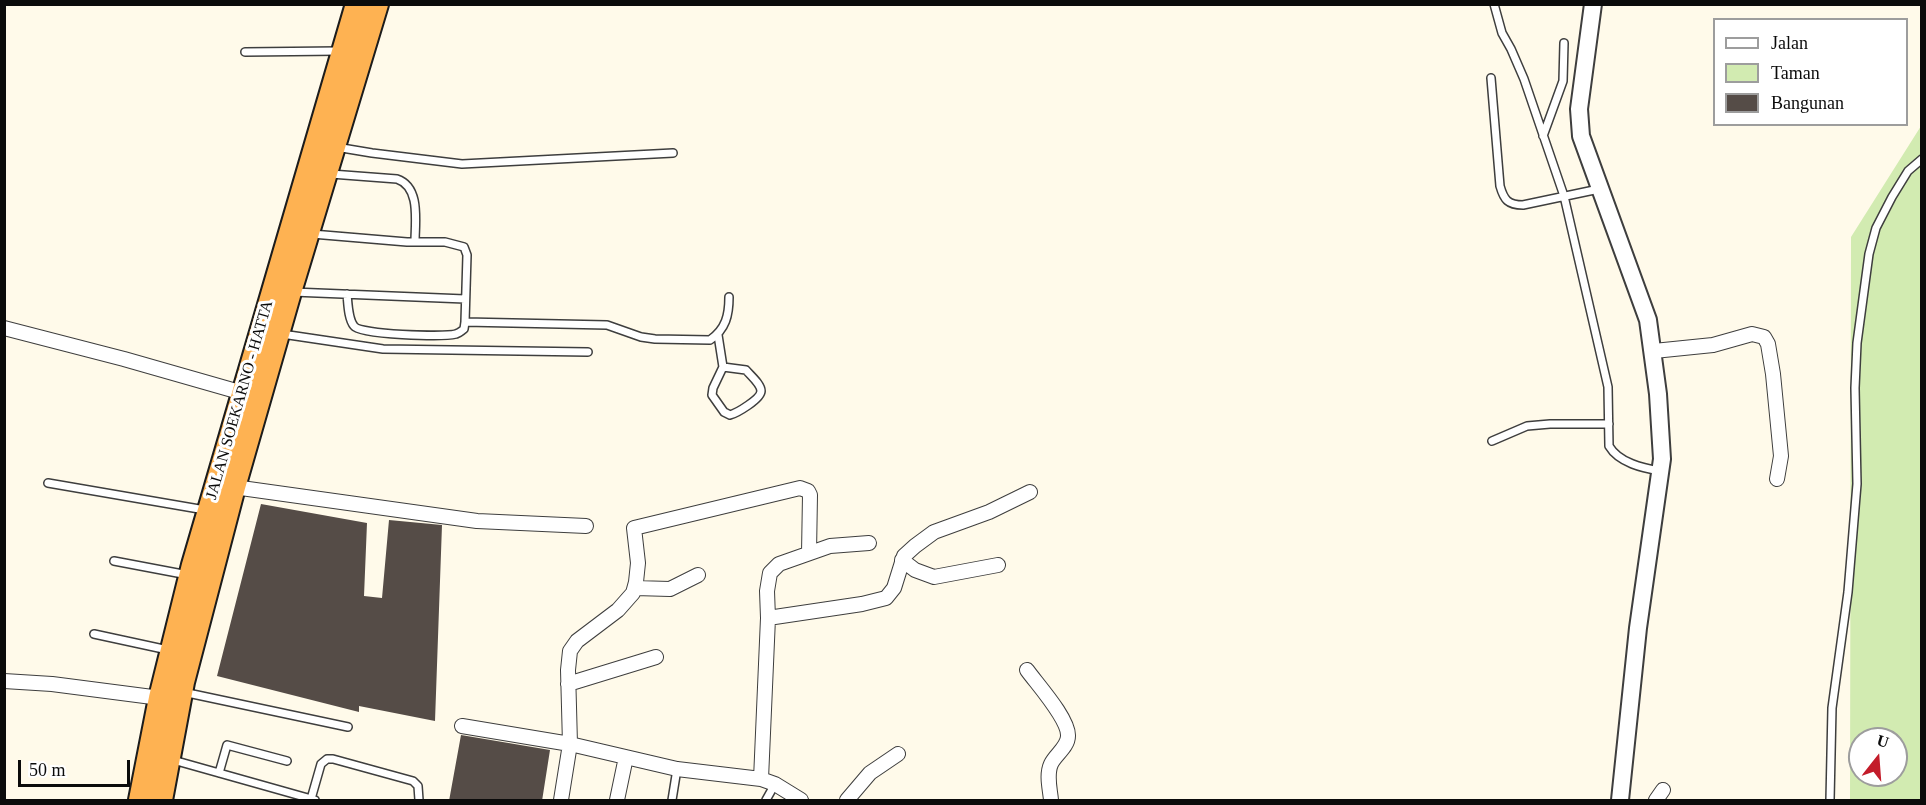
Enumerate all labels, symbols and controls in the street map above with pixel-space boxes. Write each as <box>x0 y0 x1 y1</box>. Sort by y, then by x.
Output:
legend <box>1713 18 1908 126</box>
text: Jalan <box>1771 33 1808 53</box>
text: Taman <box>1771 63 1820 83</box>
text: Bangunan <box>1771 93 1844 113</box>
street label: JALAN SOEKARNO - HATTA <box>202 298 278 502</box>
north arrow <box>1848 727 1908 787</box>
text: U <box>1875 731 1891 751</box>
scale bar <box>21 748 134 786</box>
text: 50 m <box>29 760 66 780</box>

